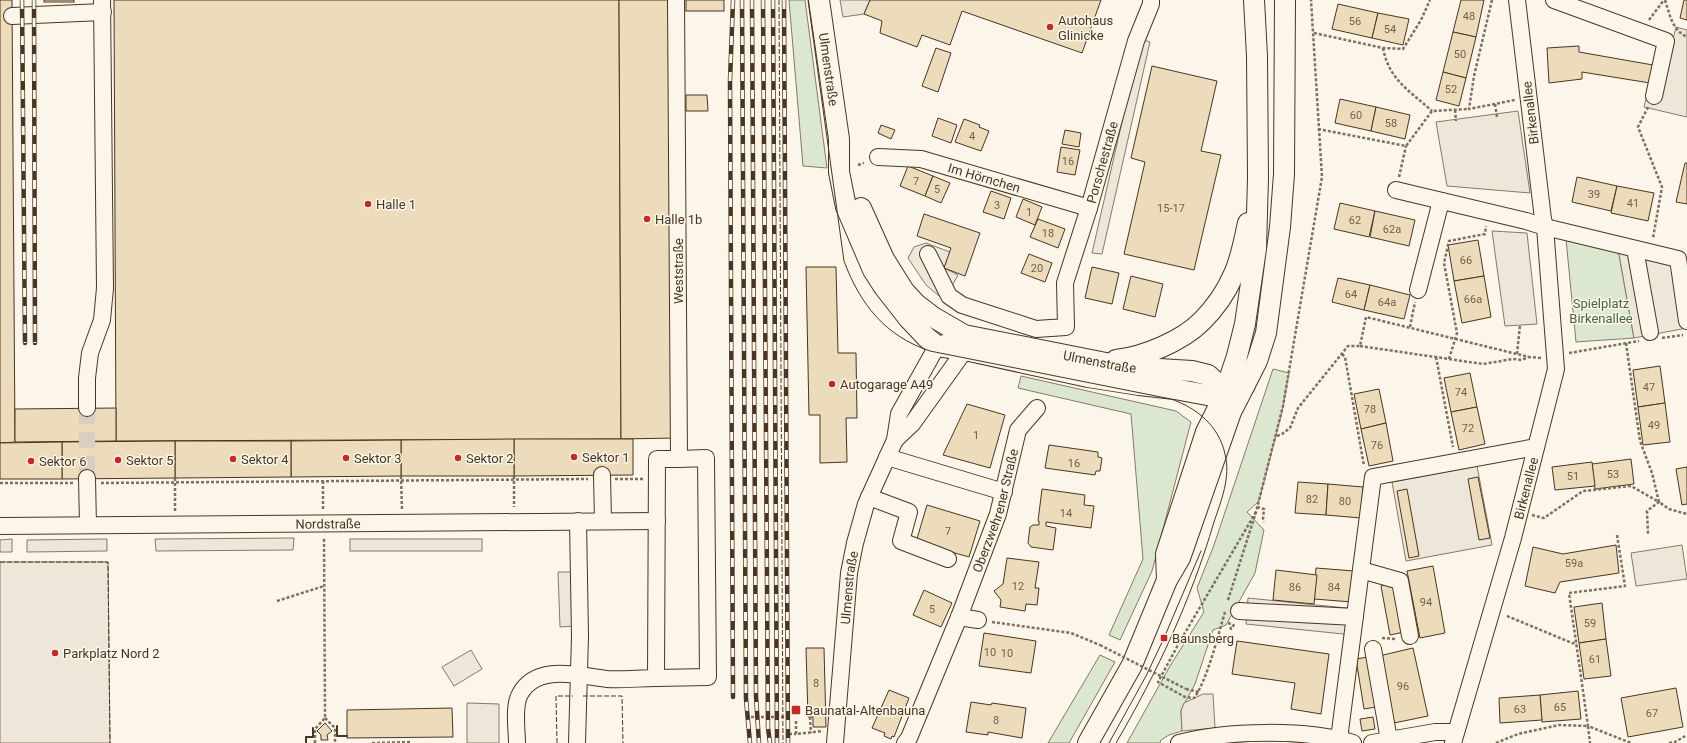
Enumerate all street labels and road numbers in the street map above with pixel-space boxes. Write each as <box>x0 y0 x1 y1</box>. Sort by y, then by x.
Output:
street label: Ulmenstraße <box>816 32 841 107</box>
street label: Birkenallee <box>1519 80 1542 145</box>
street label: Porschestraße <box>1084 120 1121 205</box>
street label: Im Hörnchen <box>946 160 1022 196</box>
street label: Weststraße <box>671 238 686 304</box>
street label: Ulmenstraße <box>1062 348 1137 376</box>
street label: Oberzwehrener Straße <box>970 447 1021 575</box>
street label: Birkenallee <box>1511 456 1541 521</box>
street label: Nordstraße <box>295 516 361 532</box>
street label: Ulmenstraße <box>838 550 861 625</box>

